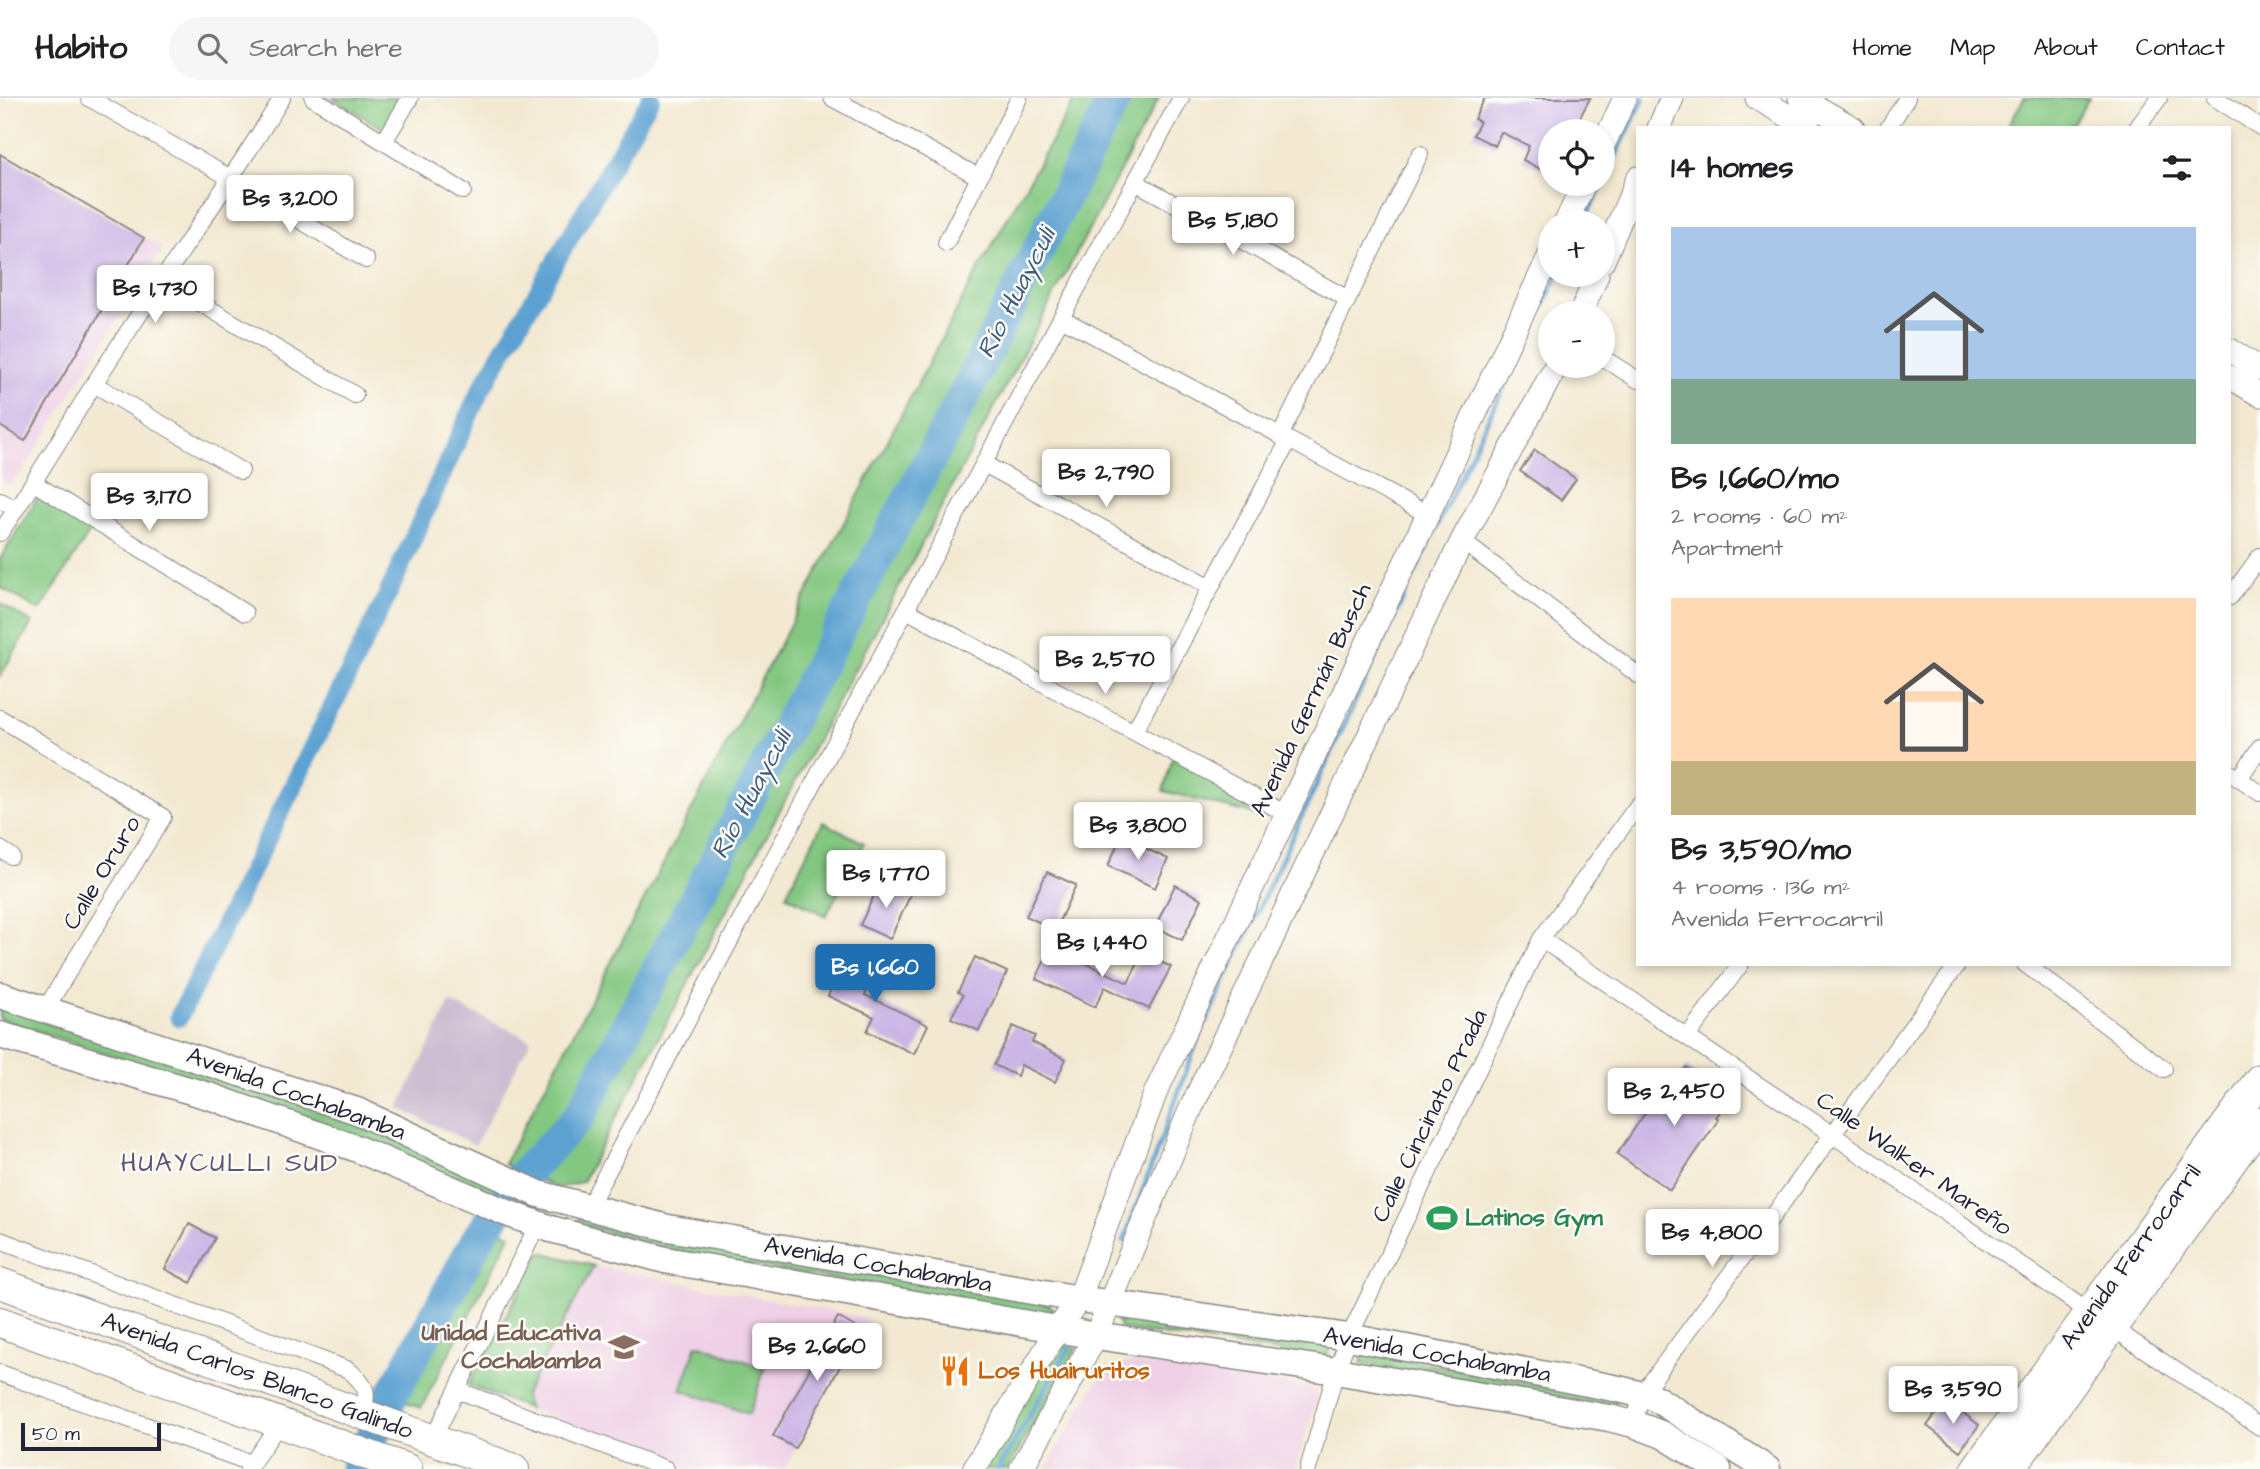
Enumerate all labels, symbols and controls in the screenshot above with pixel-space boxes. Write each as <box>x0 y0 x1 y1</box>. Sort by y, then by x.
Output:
search box <box>169 17 659 80</box>
text: Habito <box>35 25 127 71</box>
icon: search <box>193 29 231 67</box>
text: Search here <box>249 30 403 66</box>
text: Home <box>1852 31 1912 65</box>
text: Map <box>1950 31 1995 65</box>
text: About <box>2033 31 2098 65</box>
text: Contact <box>2136 31 2225 65</box>
map controls <box>1538 119 1615 378</box>
button: locate <box>1538 119 1615 196</box>
text: 14 homes <box>1671 147 1794 189</box>
icon: filters <box>2158 149 2196 187</box>
pin: Bs 3,200 <box>218 176 362 235</box>
text: Bs 3,200 <box>242 182 338 214</box>
pin: Bs 5,180 <box>1161 198 1305 257</box>
text: Bs 5,180 <box>1188 204 1278 236</box>
button: + <box>1538 210 1615 287</box>
water label: Río Huayculi <box>968 219 1066 365</box>
pin: Bs 1,730 <box>83 266 227 325</box>
text: Bs 1,730 <box>113 272 197 304</box>
icon: home <box>1871 273 1997 399</box>
button: − <box>1538 301 1615 378</box>
pin: Bs 2,790 <box>1034 450 1178 509</box>
text: Bs 2,790 <box>1058 456 1154 488</box>
text: Bs 1,660/mo <box>1671 458 1839 500</box>
pin: Bs 3,170 <box>77 474 221 533</box>
text: Bs 3,170 <box>107 480 191 512</box>
text: 2 rooms · 60 m² <box>1671 500 1848 532</box>
text: Apartment <box>1671 532 1783 564</box>
street label: Avenida Germán Busch <box>1242 577 1380 822</box>
pin: Bs 2,570 <box>1033 636 1177 696</box>
text: Bs 2,570 <box>1055 643 1155 675</box>
icon: home <box>1871 644 1997 770</box>
water label: Río Huayculi <box>702 720 802 865</box>
pin: Bs 3,800 <box>1066 802 1210 862</box>
street label: Calle Oruro <box>55 809 150 936</box>
text: Bs 3,800 <box>1090 809 1186 841</box>
text: Bs 3,590/mo <box>1671 829 1851 871</box>
pin: Bs 1,770 <box>814 850 958 910</box>
text: Bs 1,770 <box>843 857 929 889</box>
text: 4 rooms · 136 m² <box>1671 871 1850 903</box>
text: Avenida Ferrocarril <box>1671 903 1883 935</box>
pin: Bs 1,440 <box>1030 920 1174 979</box>
text: Bs 1,440 <box>1057 926 1147 958</box>
pin: Bs 1,660 <box>803 944 947 1004</box>
text: Bs 1,660 <box>831 951 919 983</box>
street label: Calle Cincinato Prada <box>1364 1004 1496 1228</box>
street label: Avenida Cochabamba <box>182 1039 410 1149</box>
pin: Bs 2,450 <box>1602 1068 1746 1128</box>
text: Bs 2,450 <box>1624 1075 1724 1107</box>
street label: Calle Walker Mareño <box>1809 1083 2019 1245</box>
district label: HUAYCULLI SUD <box>121 1145 339 1181</box>
street label: Avenida Ferrocarril <box>2052 1157 2210 1357</box>
sports icon: Latinos Gym <box>1425 1201 1459 1235</box>
place label: Latinos Gym <box>1465 1201 1603 1237</box>
pin: Bs 4,800 <box>1640 1210 1784 1269</box>
text: Bs 4,800 <box>1662 1216 1762 1248</box>
street label: Avenida Cochabamba <box>762 1228 994 1302</box>
street label: Avenida Carlos Blanco Galindo <box>96 1304 418 1448</box>
place label: Unidad Educativa Cochabamba <box>421 1316 602 1378</box>
street label: Avenida Cochabamba <box>1321 1318 1553 1392</box>
pin: Bs 2,660 <box>745 1324 889 1383</box>
school or university icon: Unidad Educativa Cochabamba <box>607 1330 641 1364</box>
text: Bs 2,660 <box>768 1330 866 1362</box>
restaurant icon: Los Huairuritos <box>938 1354 972 1388</box>
place label: Los Huairuritos <box>978 1354 1150 1388</box>
pin: Bs 3,590 <box>1881 1366 2025 1426</box>
text: Bs 3,590 <box>1905 1373 2001 1405</box>
scale bar <box>21 1420 161 1452</box>
text: 50 m <box>32 1421 80 1448</box>

